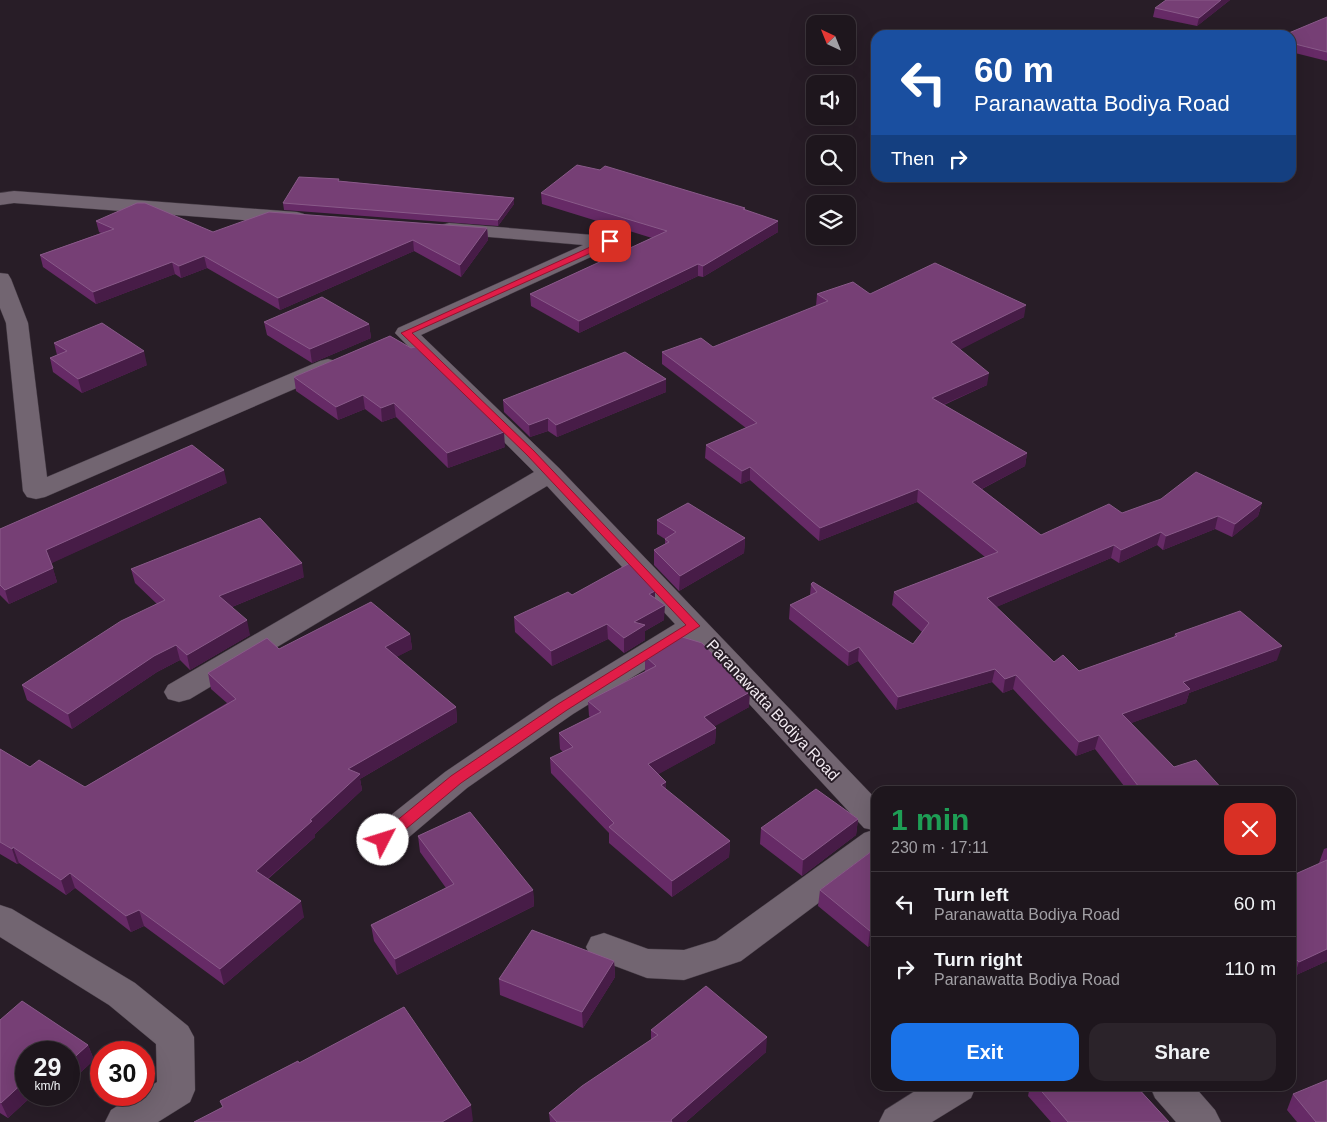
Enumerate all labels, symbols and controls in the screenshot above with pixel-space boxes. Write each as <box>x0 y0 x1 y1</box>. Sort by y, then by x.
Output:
north arrow <box>806 15 856 65</box>
map controls <box>806 15 856 245</box>
icon: left <box>891 50 956 115</box>
text: 60 m <box>974 50 1054 89</box>
button: sound <box>806 75 856 125</box>
text: Paranawatta Bodiya Road <box>974 91 1230 116</box>
button: search <box>806 135 856 185</box>
icon: right <box>944 145 972 173</box>
text: Then <box>891 148 934 169</box>
button: layers <box>806 195 856 245</box>
pin <box>589 220 631 262</box>
icon: arrive <box>596 227 624 255</box>
street label: Paranawatta Bodiya Road <box>703 636 843 784</box>
text: 1 min <box>891 803 969 836</box>
button: close <box>1224 803 1276 855</box>
position arrow <box>356 813 408 865</box>
text: 230 m · 17:11 <box>891 839 989 856</box>
text: Turn left <box>934 884 1009 905</box>
icon: left <box>891 890 919 918</box>
text: 60 m <box>1234 893 1276 914</box>
text: Paranawatta Bodiya Road <box>934 906 1120 923</box>
text: Turn right <box>934 949 1022 970</box>
icon: right <box>891 955 919 983</box>
text: 110 m <box>1225 958 1276 979</box>
text: Paranawatta Bodiya Road <box>934 971 1120 988</box>
button: Exit <box>891 1023 1079 1081</box>
button: Share <box>1089 1023 1276 1081</box>
speed limit sign: 30 <box>90 1041 155 1106</box>
text: 29 <box>34 1053 61 1081</box>
text: km/h <box>34 1079 61 1093</box>

